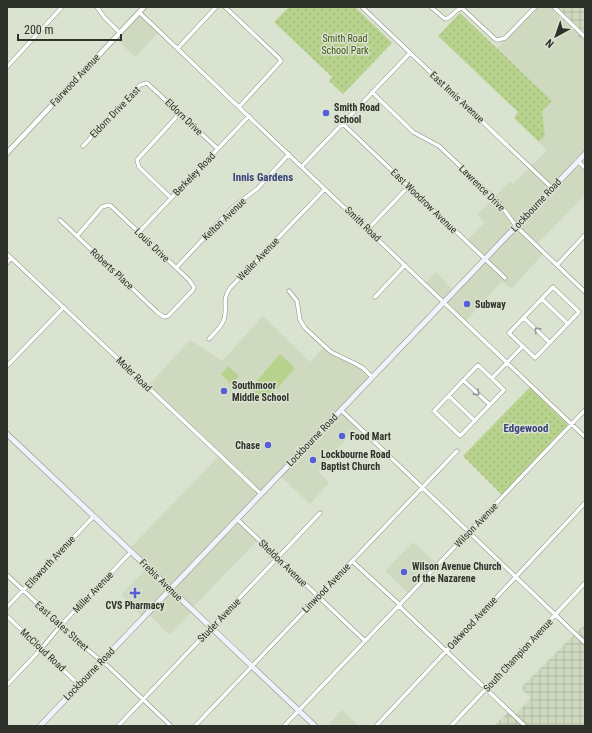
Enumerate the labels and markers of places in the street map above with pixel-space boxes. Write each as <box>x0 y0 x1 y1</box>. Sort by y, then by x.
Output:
place label: Smith Road School <box>334 102 380 125</box>
marker: Smith Road School <box>321 108 331 118</box>
marker: Subway <box>462 299 472 309</box>
place label: Subway <box>475 299 506 310</box>
place label: Southmoor Middle School <box>232 380 289 403</box>
marker: Southmoor Middle School <box>219 386 229 396</box>
marker: Food Mart <box>337 431 347 441</box>
place label: Food Mart <box>350 431 391 442</box>
place label: Chase <box>235 440 260 451</box>
marker: Chase <box>263 440 273 450</box>
place label: Lockbourne Road Baptist Church <box>321 449 391 472</box>
marker: Lockbourne Road Baptist Church <box>308 455 318 465</box>
place label: Wilson Avenue Church of the Nazarene <box>412 561 501 584</box>
marker: Wilson Avenue Church of the Nazarene <box>399 567 409 577</box>
marker: CVS Pharmacy <box>130 588 140 598</box>
place label: CVS Pharmacy <box>106 600 165 611</box>

